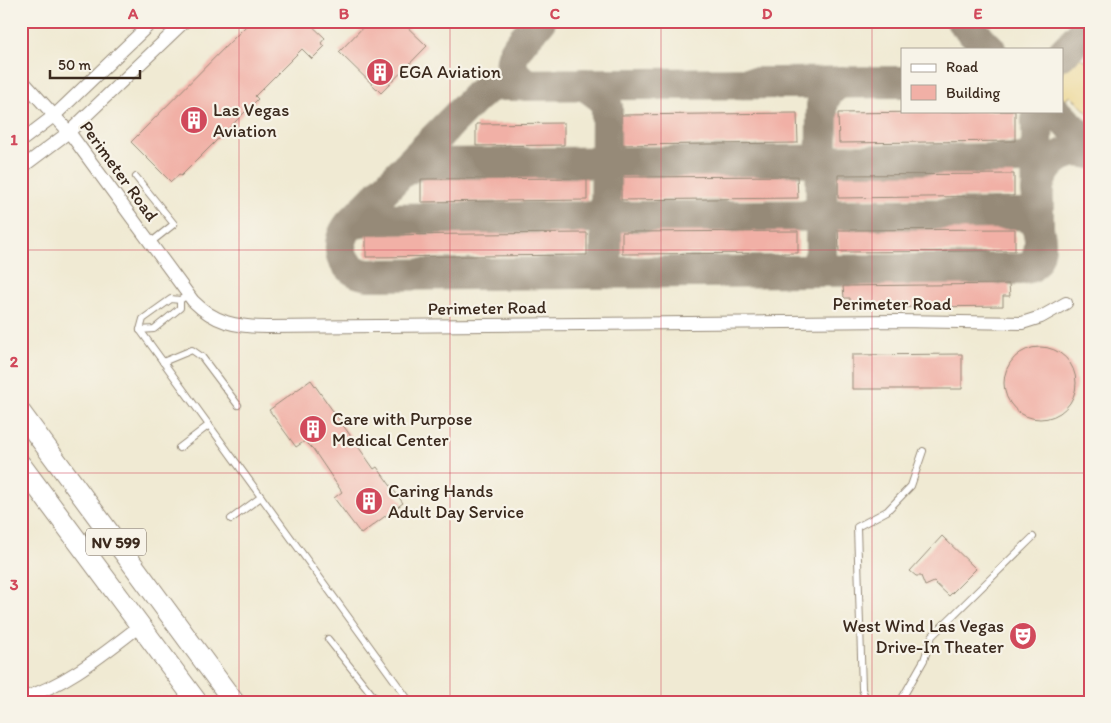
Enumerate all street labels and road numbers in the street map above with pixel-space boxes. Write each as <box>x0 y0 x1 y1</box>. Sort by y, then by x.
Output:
street label: Perimeter Road <box>75 116 163 226</box>
street label: Perimeter Road <box>833 293 952 315</box>
street label: Perimeter Road <box>427 296 547 320</box>
road number: NV 599 <box>86 528 146 556</box>

